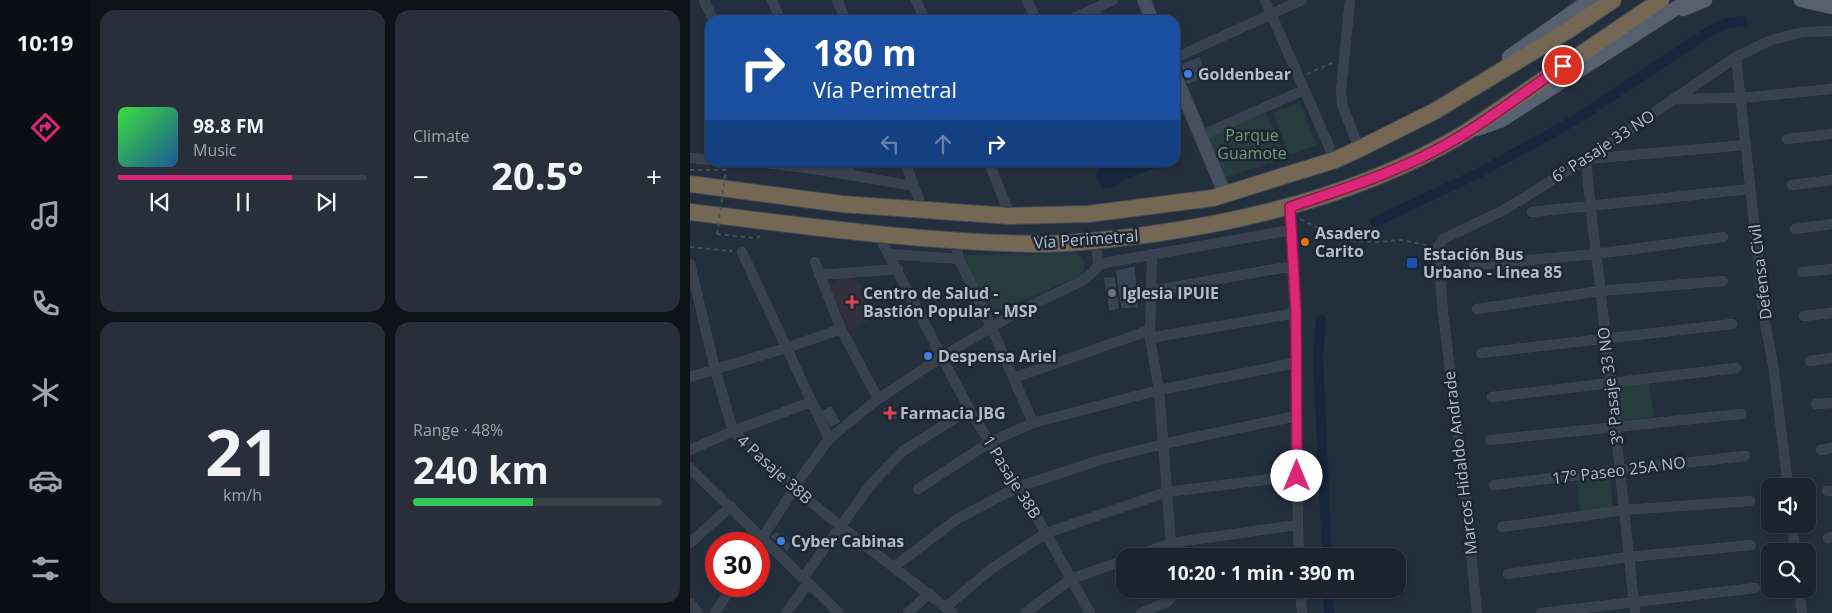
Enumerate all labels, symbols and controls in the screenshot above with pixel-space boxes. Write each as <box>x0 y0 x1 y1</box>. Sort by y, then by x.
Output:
text: 10:19 <box>17 27 73 57</box>
text: 180 m <box>813 29 917 76</box>
icon: right <box>730 35 795 100</box>
pin <box>1542 45 1584 87</box>
icon: arrive <box>1549 52 1577 80</box>
place label: Goldenbear <box>1198 63 1291 85</box>
marker: Goldenbear <box>1182 68 1194 80</box>
text: Vía Perimetral <box>813 74 957 104</box>
street label: 6º Pasaje 33 NO <box>1547 105 1659 187</box>
icon: directions <box>28 110 63 145</box>
text: 98.8 FM <box>193 113 264 139</box>
park label: Parque Guamote <box>1217 124 1287 164</box>
text: Climate <box>413 125 470 147</box>
icon: left <box>876 130 904 158</box>
icon: ahead <box>929 130 957 158</box>
icon: right <box>982 130 1010 158</box>
text: Music <box>193 139 237 161</box>
text: 20.5° <box>491 149 584 201</box>
text: − <box>413 157 429 195</box>
text: + <box>646 157 662 195</box>
icon: previous <box>146 188 174 216</box>
icon: pause <box>229 188 257 216</box>
icon: next <box>312 188 340 216</box>
icon: music <box>28 198 63 233</box>
place label: Asadero Carito <box>1315 222 1381 262</box>
street label: Defensa Civil <box>1743 223 1777 321</box>
street label: Vía Perimetral <box>1033 224 1139 254</box>
marker: Asadero Carito <box>1299 236 1311 248</box>
place label: Estación Bus Urbano - Linea 85 <box>1423 243 1562 283</box>
marker: Estación Bus Urbano - Linea 85 <box>1405 256 1419 270</box>
place label: Centro de Salud - Bastión Popular - MSP <box>863 282 1038 322</box>
place label: Iglesia IPUIE <box>1122 282 1219 304</box>
icon: phone <box>28 286 63 321</box>
marker: Iglesia IPUIE <box>1106 287 1118 299</box>
marker: Centro de Salud - Bastión Popular - MSP <box>845 295 859 309</box>
street label: 3º Pasaje 33 NO <box>1592 326 1628 446</box>
place label: Despensa Ariel <box>938 345 1057 367</box>
marker: Despensa Ariel <box>922 350 934 362</box>
street label: Marcos Hidaldo Andrade <box>1438 370 1482 556</box>
icon: climate <box>28 375 63 410</box>
place label: Farmacia JBG <box>900 402 1006 424</box>
text: 21 <box>205 407 280 495</box>
marker: Farmacia JBG <box>884 407 896 419</box>
text: Range · 48% <box>413 419 503 441</box>
street label: 4 Pasaje 38B <box>733 429 817 509</box>
street label: 1 Pasaje 38B <box>978 431 1046 523</box>
text: 240 km <box>413 443 549 495</box>
position arrow <box>1270 449 1322 501</box>
street label: 17º Paseo 25A NO <box>1551 451 1687 489</box>
icon: car <box>28 463 63 498</box>
map controls <box>1761 478 1816 598</box>
button: sound <box>1761 478 1816 533</box>
text: km/h <box>223 484 262 506</box>
place label: Cyber Cabinas <box>791 530 904 552</box>
speed limit sign: 30 <box>705 532 770 597</box>
marker: Cyber Cabinas <box>775 535 787 547</box>
button: search <box>1761 543 1816 598</box>
icon: filters <box>28 551 63 586</box>
text: 10:20 · 1 min · 390 m <box>1167 560 1355 586</box>

